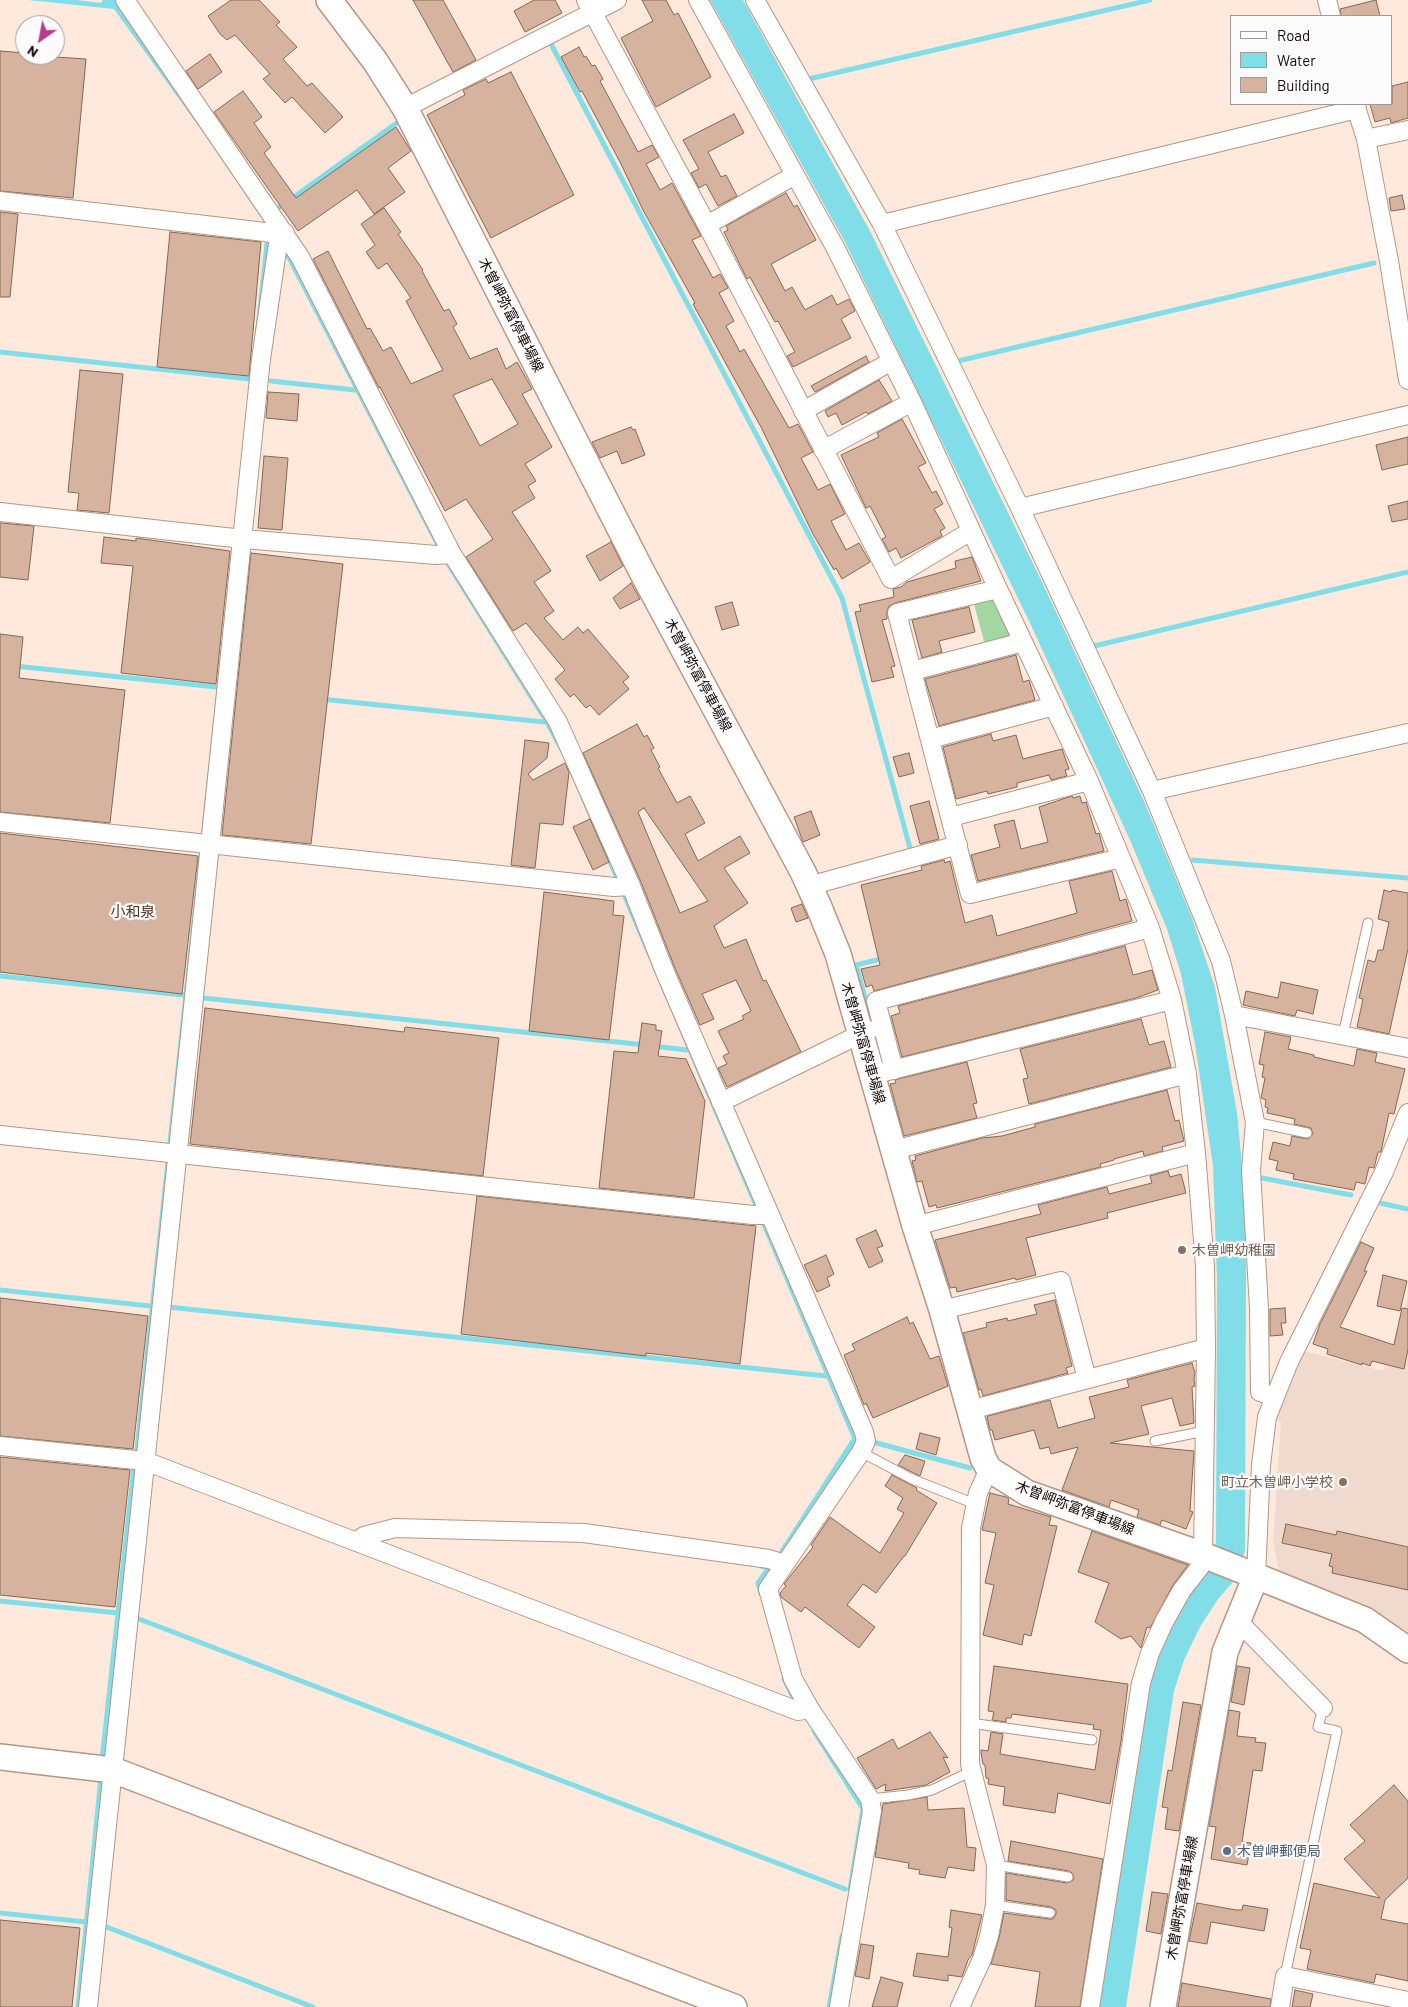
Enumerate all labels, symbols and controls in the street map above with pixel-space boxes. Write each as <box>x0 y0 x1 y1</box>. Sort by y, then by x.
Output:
north arrow <box>15 15 65 65</box>
legend <box>1230 15 1393 105</box>
text: Road <box>1277 26 1310 44</box>
text: N <box>24 42 41 62</box>
text: Water <box>1277 51 1316 69</box>
text: Building <box>1277 76 1330 94</box>
street label: 木曽岬弥富停車場線 <box>475 255 547 375</box>
street label: 木曽岬弥富停車場線 <box>661 615 735 735</box>
district label: 小和泉 <box>111 903 155 921</box>
street label: 木曽岬弥富停車場線 <box>838 980 888 1106</box>
place label: 木曽岬幼稚園 <box>1192 1242 1276 1258</box>
marker: 木曽岬幼稚園 <box>1176 1244 1188 1256</box>
place label: 町立木曽岬小学校 <box>1221 1474 1333 1490</box>
marker: 町立木曽岬小学校 <box>1337 1476 1349 1488</box>
street label: 木曽岬弥富停車場線 <box>1013 1478 1137 1538</box>
street label: 木曽岬弥富停車場線 <box>1163 1834 1201 1962</box>
place label: 木曽岬郵便局 <box>1237 1843 1321 1859</box>
marker: 木曽岬郵便局 <box>1221 1845 1233 1857</box>

